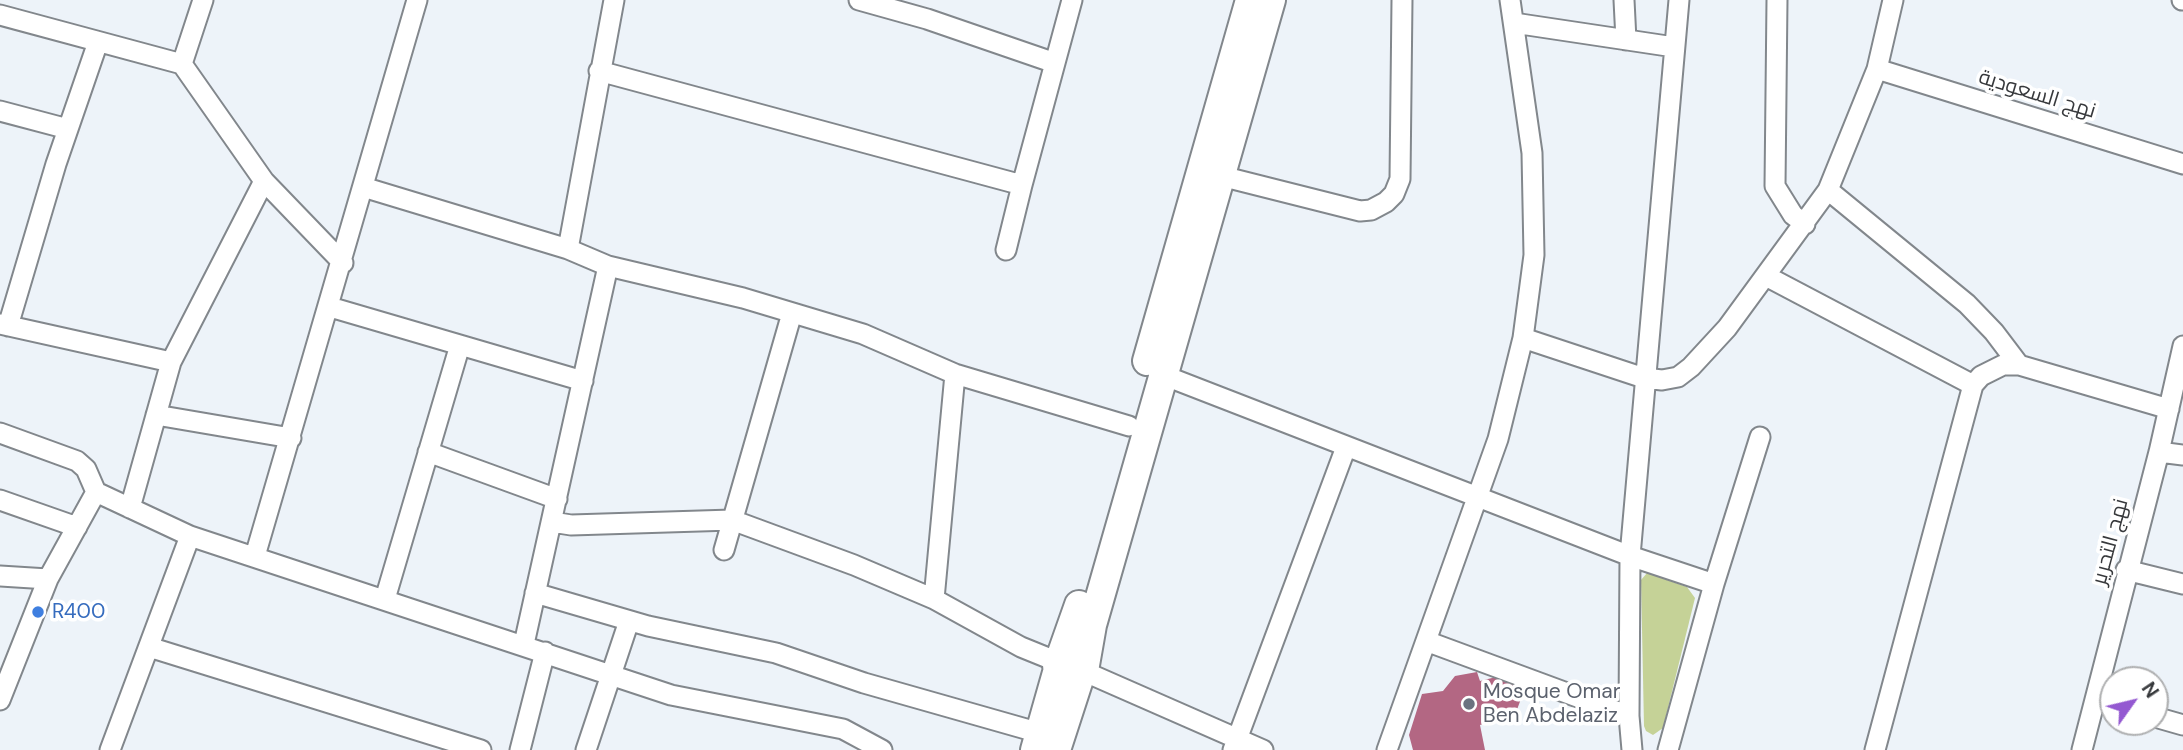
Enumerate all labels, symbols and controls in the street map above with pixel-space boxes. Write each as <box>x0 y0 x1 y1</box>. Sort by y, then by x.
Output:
street label: نهج السعودية <box>1975 65 2099 125</box>
street label: نهج التحرير <box>2087 496 2135 588</box>
place label: R400 <box>52 599 105 625</box>
marker: R400 <box>30 604 46 620</box>
north arrow <box>2099 666 2169 736</box>
text: N <box>2136 677 2164 703</box>
place label: Mosque Omar Ben Abdelaziz <box>1483 679 1621 729</box>
marker: Mosque Omar Ben Abdelaziz <box>1461 696 1477 712</box>

